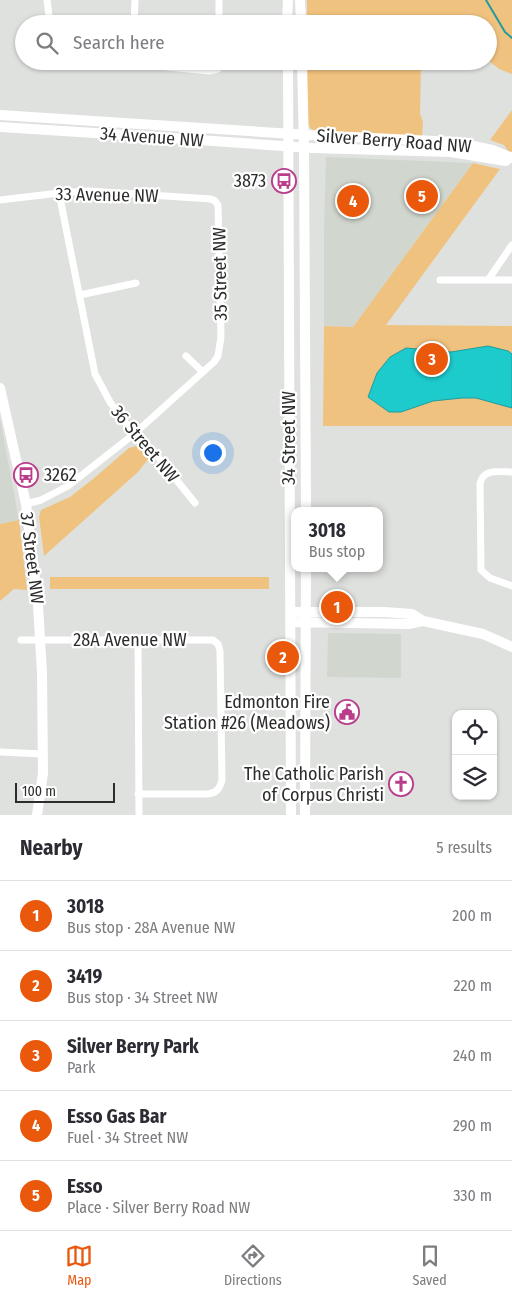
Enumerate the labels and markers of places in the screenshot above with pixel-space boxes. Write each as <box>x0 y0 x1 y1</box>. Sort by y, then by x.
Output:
bus stop icon: 3873 <box>271 168 297 194</box>
place label: 3873 <box>234 170 266 192</box>
pin: 5 <box>406 177 438 215</box>
pin: 4 <box>337 182 369 220</box>
pin: 3 <box>416 340 448 378</box>
bus stop icon: 3262 <box>13 462 39 488</box>
place label: 3262 <box>44 464 77 486</box>
pin: 1 <box>321 588 353 626</box>
pin: 2 <box>267 638 299 676</box>
place label: Edmonton Fire Station #26 (Meadows) <box>164 691 330 734</box>
public building icon: Edmonton Fire Station #26 (Meadows) <box>334 699 360 725</box>
place label: The Catholic Parish of Corpus Christi <box>244 763 384 806</box>
church icon: The Catholic Parish of Corpus Christi <box>388 771 414 797</box>

